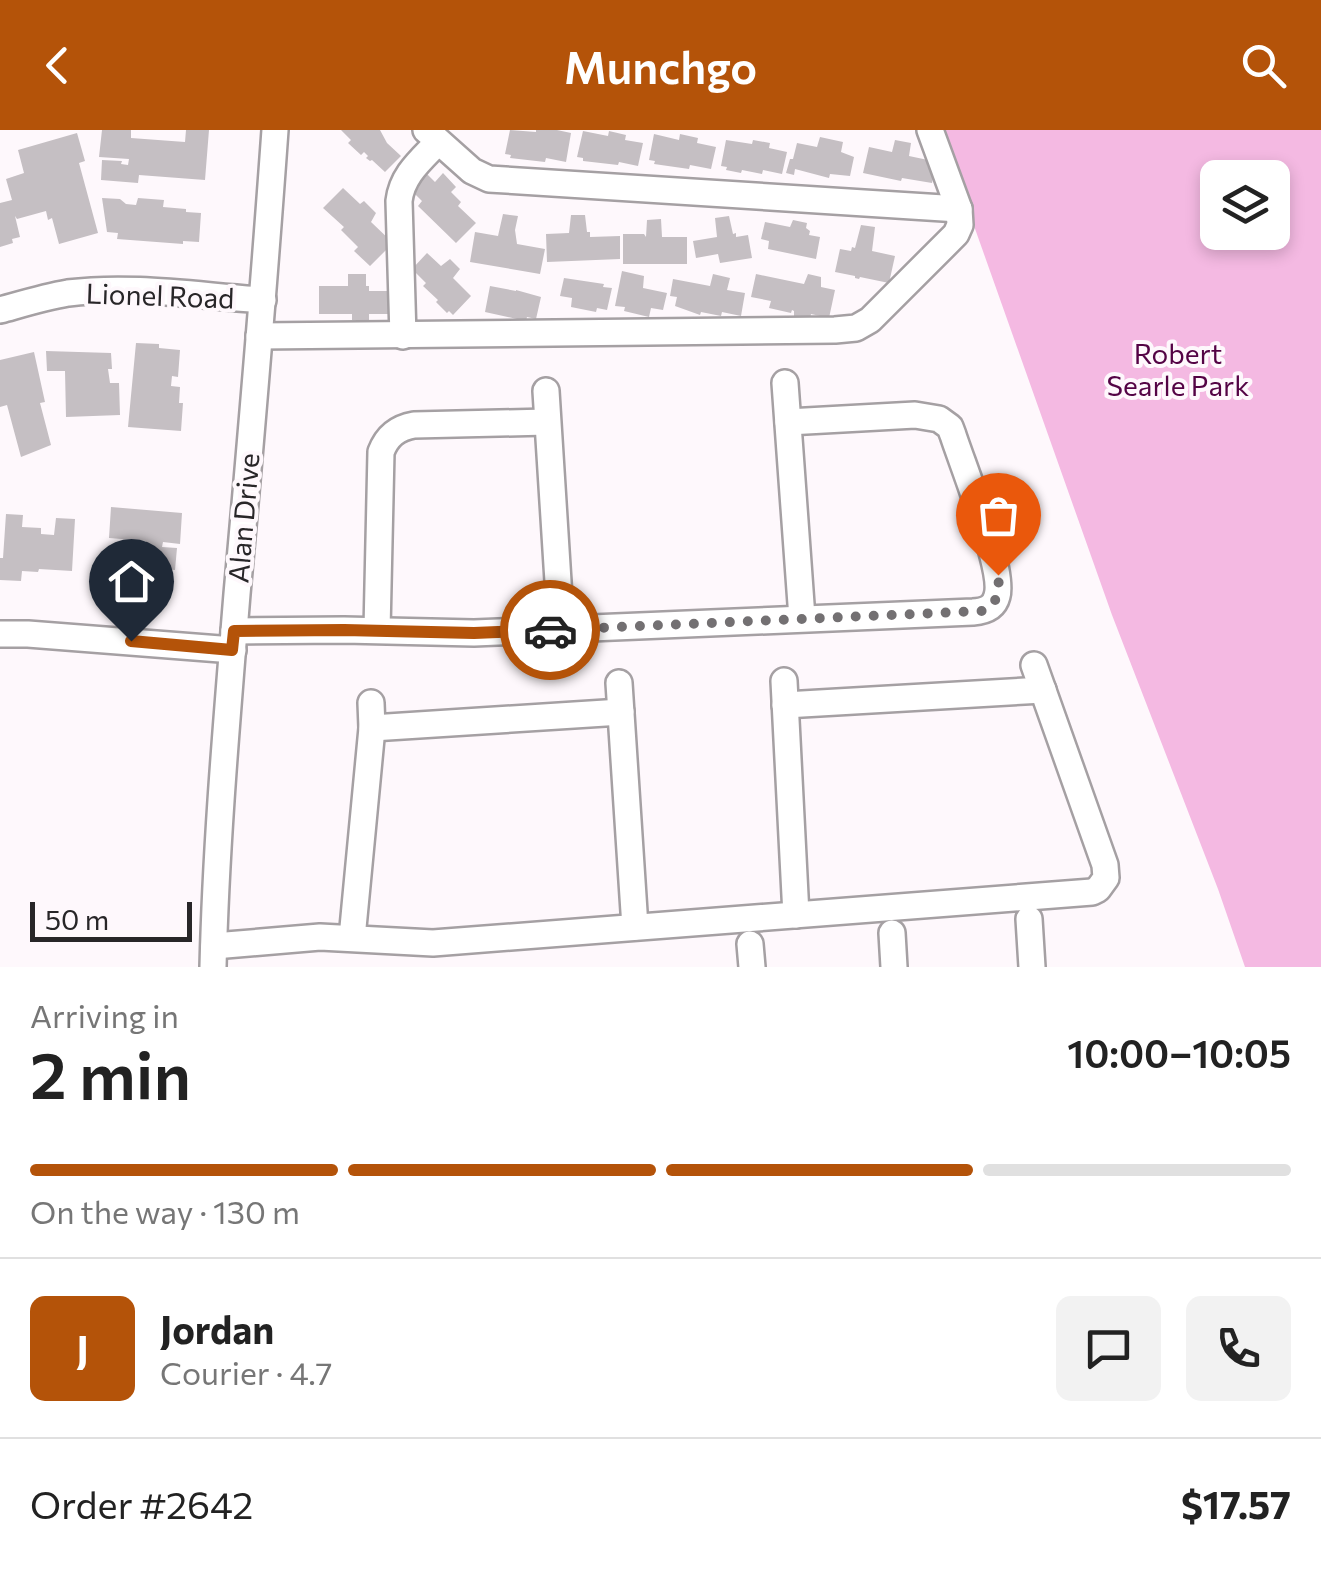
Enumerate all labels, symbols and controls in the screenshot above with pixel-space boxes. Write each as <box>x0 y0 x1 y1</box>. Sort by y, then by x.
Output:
icon: back <box>30 38 85 93</box>
text: Munchgo <box>564 38 757 93</box>
icon: search <box>1236 38 1291 93</box>
map controls <box>1200 160 1290 250</box>
button: layers <box>1200 160 1290 250</box>
street label: Lionel Road <box>85 275 235 315</box>
park label: Robert Searle Park <box>1107 336 1249 402</box>
street label: Alan Drive <box>220 452 266 584</box>
pin <box>956 473 1041 576</box>
icon: bag <box>971 488 1026 543</box>
pin <box>89 539 174 642</box>
icon: home <box>104 554 159 609</box>
courier <box>500 580 600 680</box>
icon: car <box>523 603 578 658</box>
scale bar <box>30 897 192 941</box>
text: 50 m <box>45 902 109 936</box>
text: Arriving in <box>30 995 179 1035</box>
text: 10:00–10:05 <box>1067 1029 1291 1076</box>
text: 2 min <box>30 1033 191 1112</box>
text: On the way · 130 m <box>30 1191 300 1231</box>
button: chat <box>1056 1296 1161 1401</box>
button: phone <box>1186 1296 1291 1401</box>
text: Jordan <box>160 1305 274 1352</box>
text: J <box>76 1325 89 1372</box>
text: Courier · 4.7 <box>160 1352 333 1392</box>
text: Order #2642 <box>30 1480 253 1527</box>
text: $17.57 <box>1181 1480 1291 1527</box>

